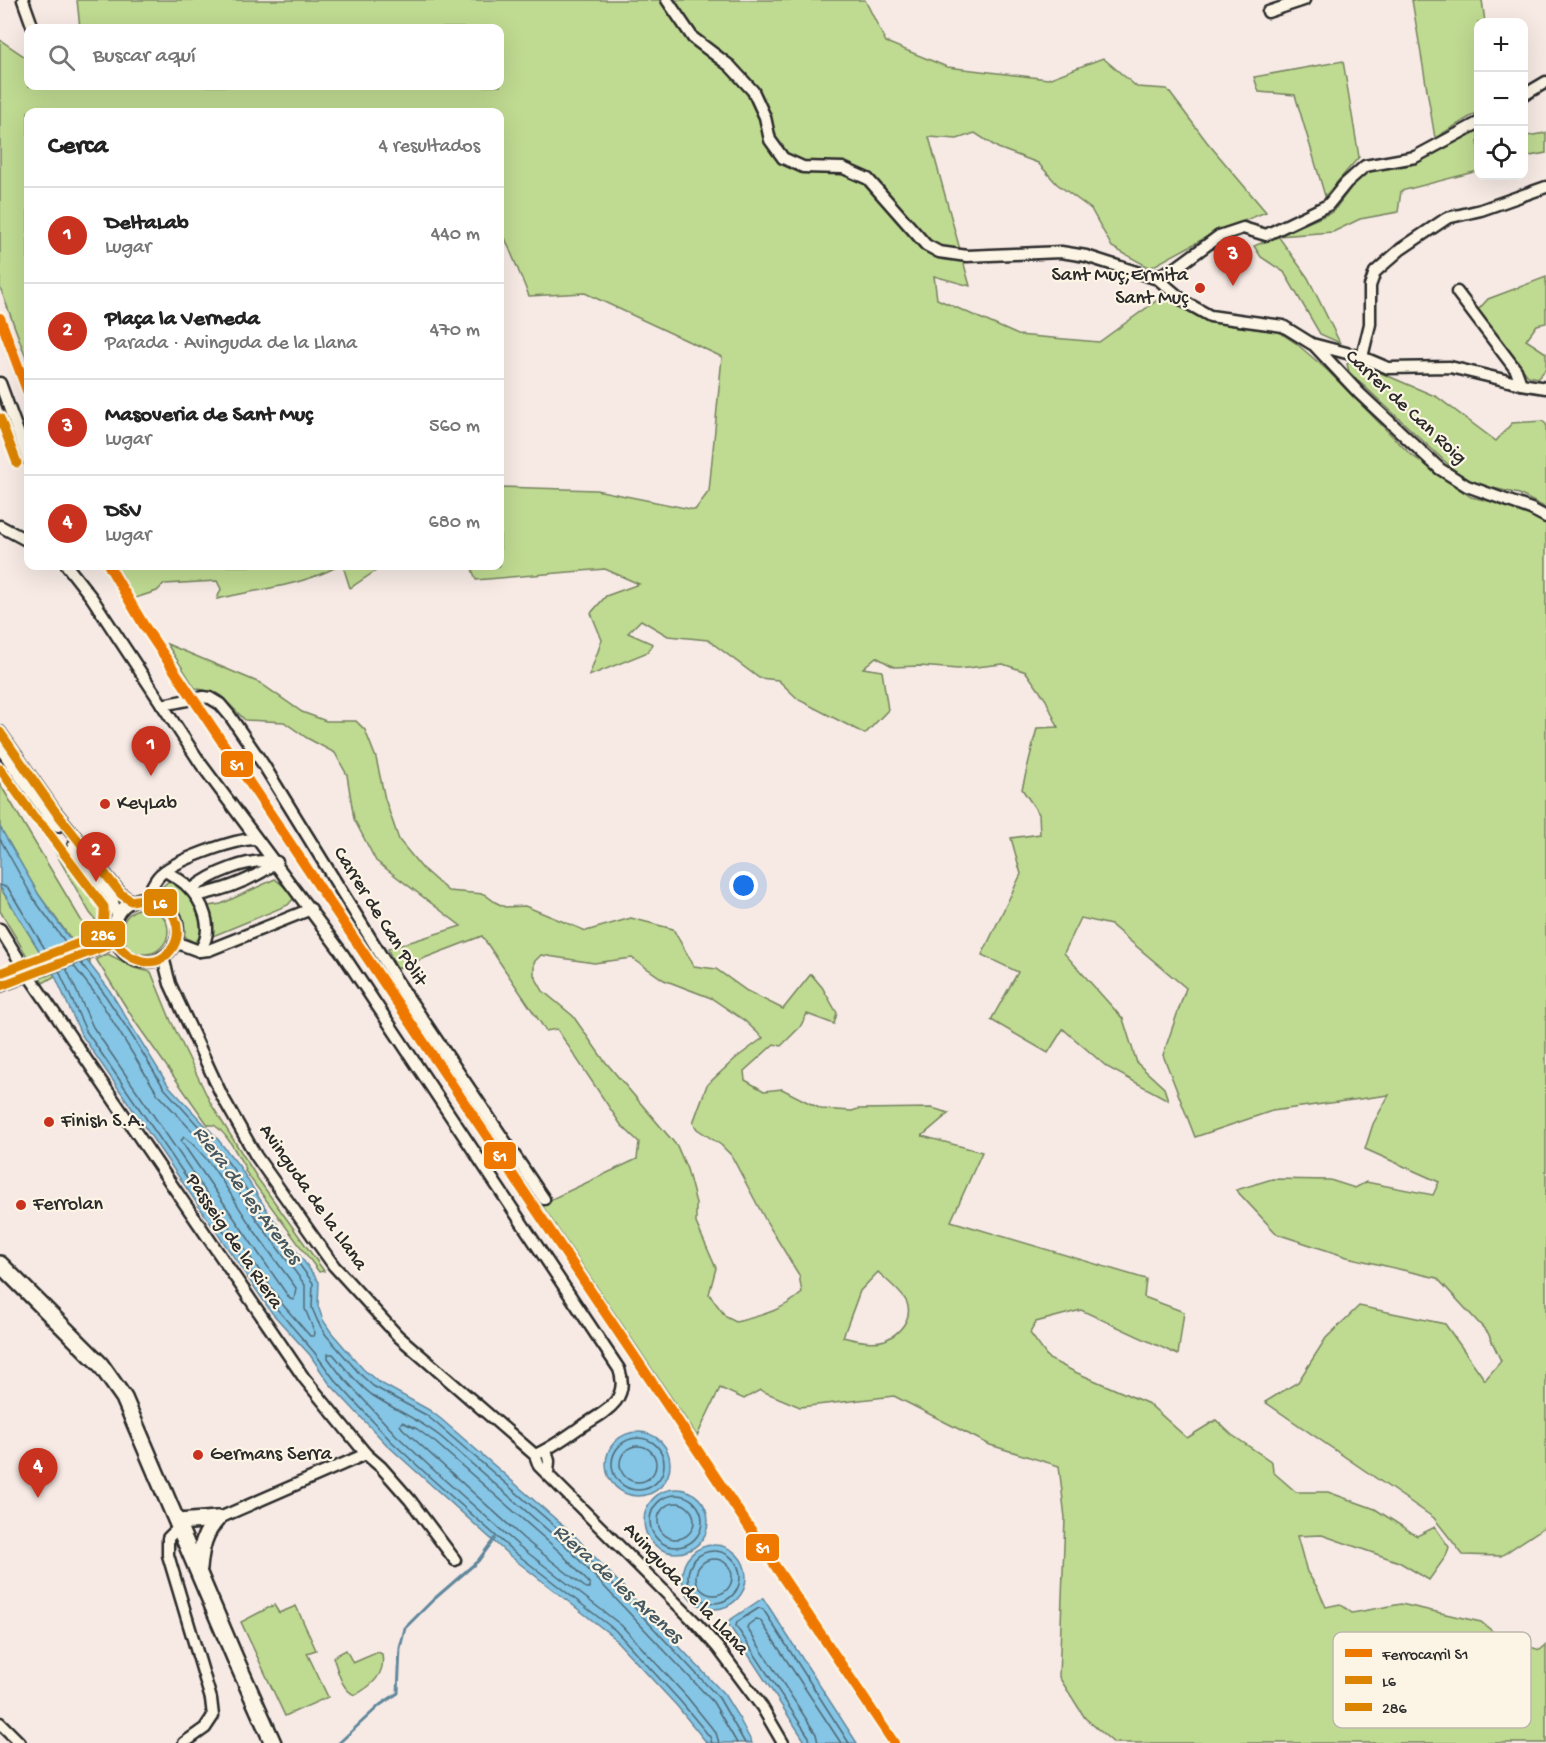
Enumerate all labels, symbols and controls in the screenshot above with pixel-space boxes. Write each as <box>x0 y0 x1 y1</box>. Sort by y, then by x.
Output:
map controls <box>1474 18 1528 180</box>
button: + <box>1474 18 1528 72</box>
search box <box>24 24 504 90</box>
icon: search <box>45 41 78 74</box>
text: Buscar aquí <box>93 44 196 70</box>
button: − <box>1474 72 1528 126</box>
button: locate <box>1474 126 1528 180</box>
text: Cerca <box>48 132 108 163</box>
text: 4 resultados <box>379 136 480 159</box>
text: DeltaLab <box>105 211 189 237</box>
text: 1 <box>63 224 72 247</box>
text: 440 m <box>431 224 480 247</box>
pin: 3 <box>1214 236 1252 286</box>
text: Lugar <box>105 237 151 260</box>
place label: Sant Muç;Ermita Sant Muç <box>1052 265 1189 311</box>
marker: Sant Muç;Ermita Sant Muç <box>1193 281 1207 295</box>
text: Plaça la Verneda <box>105 307 260 333</box>
text: 2 <box>63 320 72 343</box>
text: 470 m <box>430 320 480 343</box>
text: Parada · Avinguda de la Llana <box>105 333 357 356</box>
street label: Carrer de Can Roig <box>1339 346 1471 470</box>
text: Masoveria de Sant Muç <box>105 403 313 429</box>
text: 3 <box>62 416 73 439</box>
text: 560 m <box>429 416 480 439</box>
text: Lugar <box>105 429 151 452</box>
text: DSV <box>105 499 142 525</box>
text: 4 <box>63 512 72 535</box>
text: 680 m <box>429 512 480 535</box>
text: Lugar <box>105 525 151 548</box>
pin: 1 <box>132 726 170 776</box>
line badge: S1 <box>220 750 254 778</box>
text: S1 <box>230 758 244 777</box>
place label: KeyLab <box>117 793 178 816</box>
marker: KeyLab <box>98 797 112 811</box>
pin: 2 <box>76 832 116 882</box>
street label: Carrer de Can Pòlit <box>327 843 432 992</box>
your location <box>729 871 758 900</box>
line badge: L6 <box>143 888 178 917</box>
text: L6 <box>153 896 168 915</box>
line badge: 286 <box>80 920 126 948</box>
text: 286 <box>91 928 116 947</box>
place label: Finish S.A. <box>60 1111 146 1134</box>
marker: Finish S.A. <box>42 1115 56 1129</box>
street label: Avinguda de la Llana <box>253 1120 372 1276</box>
water label: Riera de les Arenes <box>186 1122 307 1272</box>
line badge: S1 <box>483 1141 517 1170</box>
text: S1 <box>493 1149 507 1168</box>
street label: Passeig de la Riera <box>179 1169 287 1315</box>
place label: Ferrolan <box>32 1194 104 1217</box>
marker: Ferrolan <box>14 1198 28 1212</box>
place label: Germans Serra <box>210 1444 333 1467</box>
pin: 4 <box>18 1448 57 1498</box>
marker: Germans Serra <box>191 1448 205 1462</box>
street label: Avinguda de la Llana <box>618 1519 753 1662</box>
water label: Riera de les Arenes <box>547 1520 689 1651</box>
line badge: S1 <box>745 1533 780 1562</box>
text: S1 <box>756 1541 770 1560</box>
legend <box>1333 1632 1531 1728</box>
text: Ferrocarril S1 <box>1381 1647 1468 1666</box>
text: L6 <box>1382 1674 1397 1693</box>
text: 286 <box>1382 1701 1408 1720</box>

